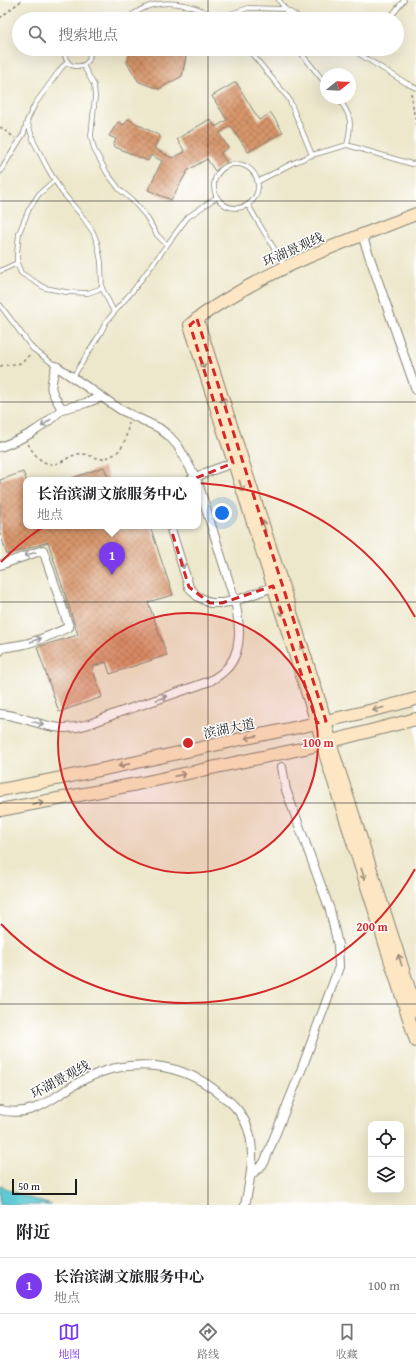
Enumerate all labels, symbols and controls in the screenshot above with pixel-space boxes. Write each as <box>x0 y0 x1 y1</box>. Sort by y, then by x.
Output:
search box <box>12 12 404 56</box>
icon: search <box>26 23 48 45</box>
text: 搜索地点 <box>58 24 118 45</box>
north arrow <box>320 68 356 104</box>
street label: 环湖景观线 <box>260 228 327 271</box>
one-way arrow <box>199 356 206 369</box>
one-way arrow <box>220 396 227 409</box>
one-way arrow <box>41 418 52 427</box>
popup <box>23 477 201 529</box>
one-way arrow <box>238 480 245 493</box>
text: 长治滨湖文旅服务中心 <box>37 483 187 504</box>
your location <box>212 503 232 523</box>
text: 地点 <box>37 505 63 524</box>
one-way arrow <box>259 521 267 533</box>
pin: 1 <box>99 542 125 575</box>
one-way arrow <box>25 551 37 559</box>
one-way arrow <box>178 557 186 569</box>
one-way arrow <box>278 604 285 617</box>
one-way arrow <box>29 636 41 644</box>
one-way arrow <box>299 644 306 657</box>
one-way arrow <box>156 694 169 701</box>
one-way arrow <box>372 706 385 713</box>
street label: 滨湖大道 <box>202 714 257 743</box>
one-way arrow <box>31 720 44 728</box>
one-way arrow <box>245 734 258 742</box>
text: 100 m <box>302 734 335 751</box>
centre of rings <box>181 736 195 750</box>
one-way arrow <box>118 762 131 770</box>
one-way arrow <box>173 771 186 779</box>
one-way arrow <box>31 799 44 807</box>
one-way arrow <box>360 867 367 880</box>
text: 200 m <box>356 918 389 935</box>
one-way arrow <box>396 954 403 967</box>
street label: 环湖景观线 <box>27 1056 93 1103</box>
map controls <box>368 1121 404 1193</box>
button: locate <box>368 1121 404 1157</box>
button: layers <box>368 1157 404 1193</box>
scale bar <box>12 1177 77 1196</box>
text: 50 m <box>18 1178 40 1194</box>
text: 附近 <box>16 1219 50 1244</box>
text: 长治滨湖文旅服务中心 <box>54 1266 204 1287</box>
text: 1 <box>26 1276 32 1295</box>
text: 100 m <box>368 1276 400 1295</box>
text: 地点 <box>54 1288 80 1307</box>
tab: 地图 <box>58 1321 80 1362</box>
tab: 路线 <box>197 1321 219 1362</box>
tab: 收藏 <box>336 1321 358 1362</box>

